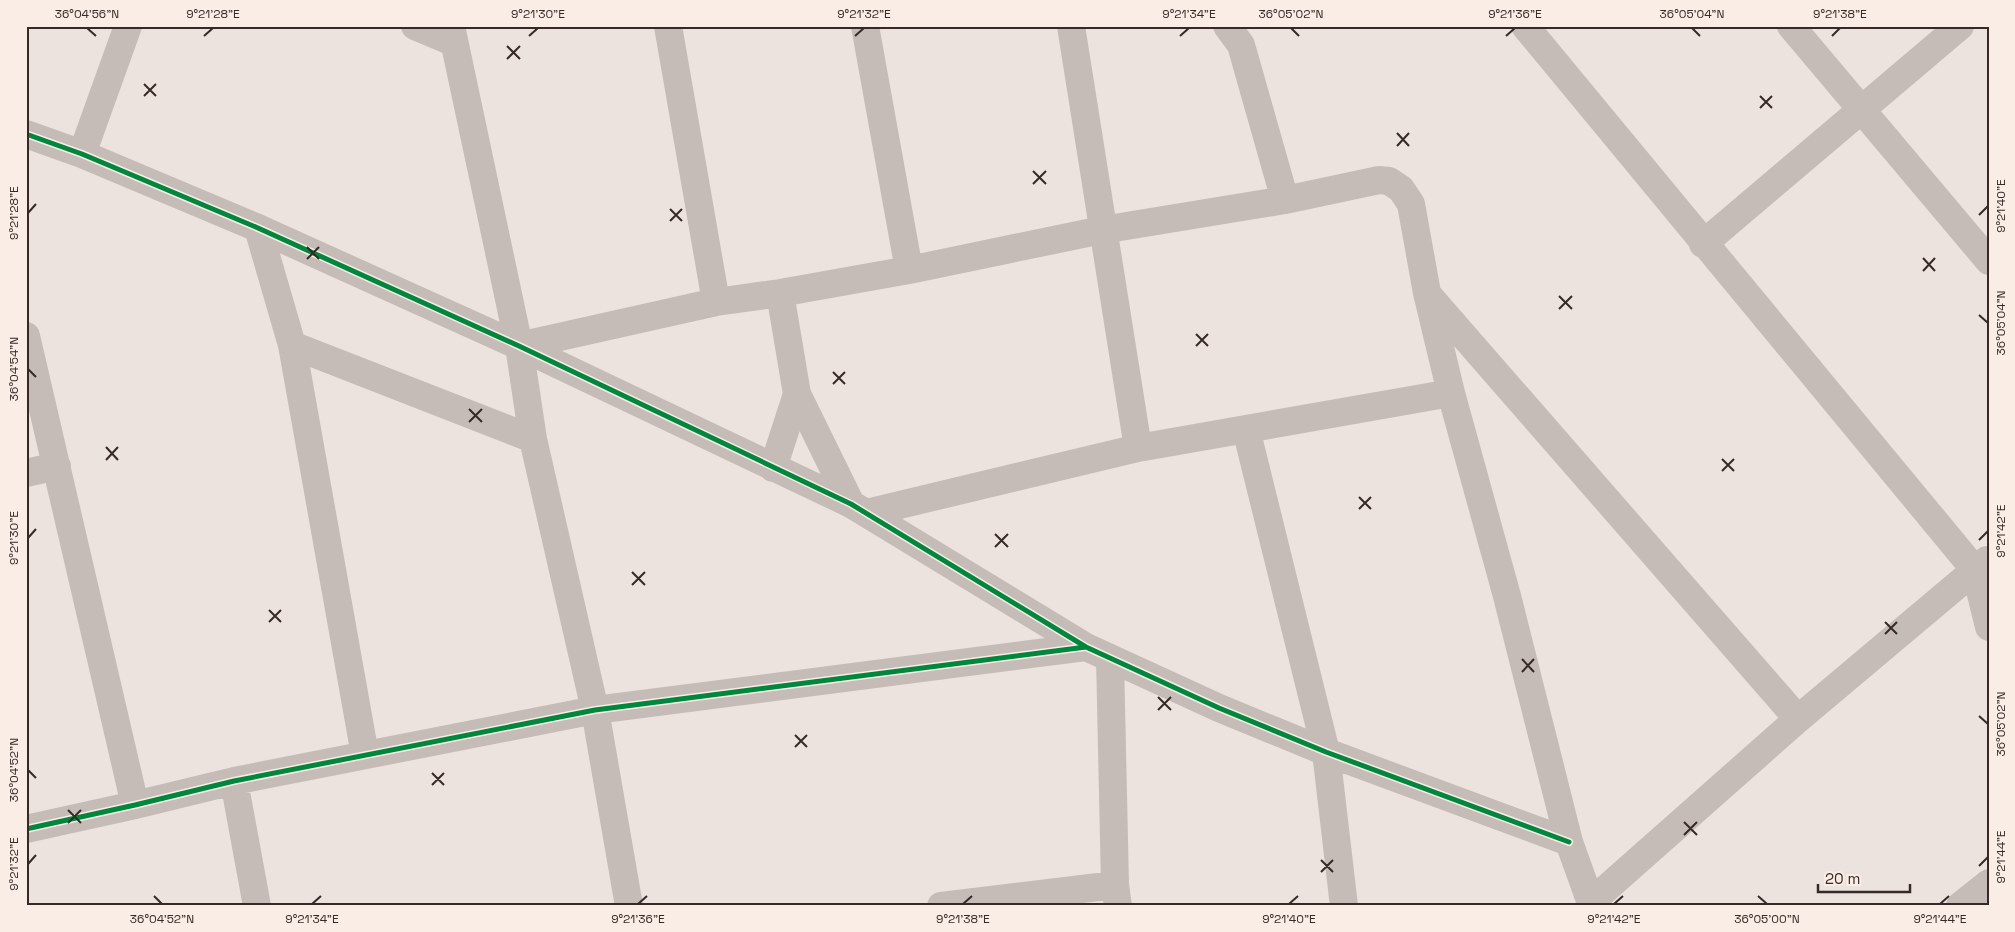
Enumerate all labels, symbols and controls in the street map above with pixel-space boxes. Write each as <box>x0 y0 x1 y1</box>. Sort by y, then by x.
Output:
text: 36°04'56"N <box>55 6 119 22</box>
text: 9°21'28"E <box>186 6 240 22</box>
text: 9°21'30"E <box>511 6 565 22</box>
text: 9°21'32"E <box>837 6 891 22</box>
text: 9°21'34"E <box>1162 6 1216 22</box>
text: 36°05'02"N <box>1258 6 1324 22</box>
text: 9°21'36"E <box>1488 6 1542 22</box>
text: 36°05'04"N <box>1660 6 1724 22</box>
text: 9°21'38"E <box>1813 6 1867 22</box>
text: 9°21'40"E <box>1993 179 2009 233</box>
text: 9°21'28"E <box>6 186 22 240</box>
text: 36°05'04"N <box>1993 291 2009 355</box>
text: 36°04'54"N <box>6 337 22 401</box>
text: 9°21'42"E <box>1993 504 2009 558</box>
text: 9°21'30"E <box>6 511 22 565</box>
text: 36°05'02"N <box>1993 691 2009 757</box>
text: 36°04'52"N <box>6 738 22 802</box>
text: 9°21'44"E <box>1993 830 2009 884</box>
text: 9°21'32"E <box>6 837 22 891</box>
scale bar <box>1818 862 1910 894</box>
text: 20 m <box>1825 869 1860 888</box>
text: 36°04'52"N <box>130 911 194 927</box>
text: 9°21'34"E <box>285 911 339 927</box>
text: 9°21'36"E <box>611 911 665 927</box>
text: 9°21'38"E <box>936 911 990 927</box>
text: 9°21'40"E <box>1262 911 1316 927</box>
text: 9°21'42"E <box>1587 911 1641 927</box>
text: 36°05'00"N <box>1734 911 1800 927</box>
text: 9°21'44"E <box>1913 911 1967 927</box>

